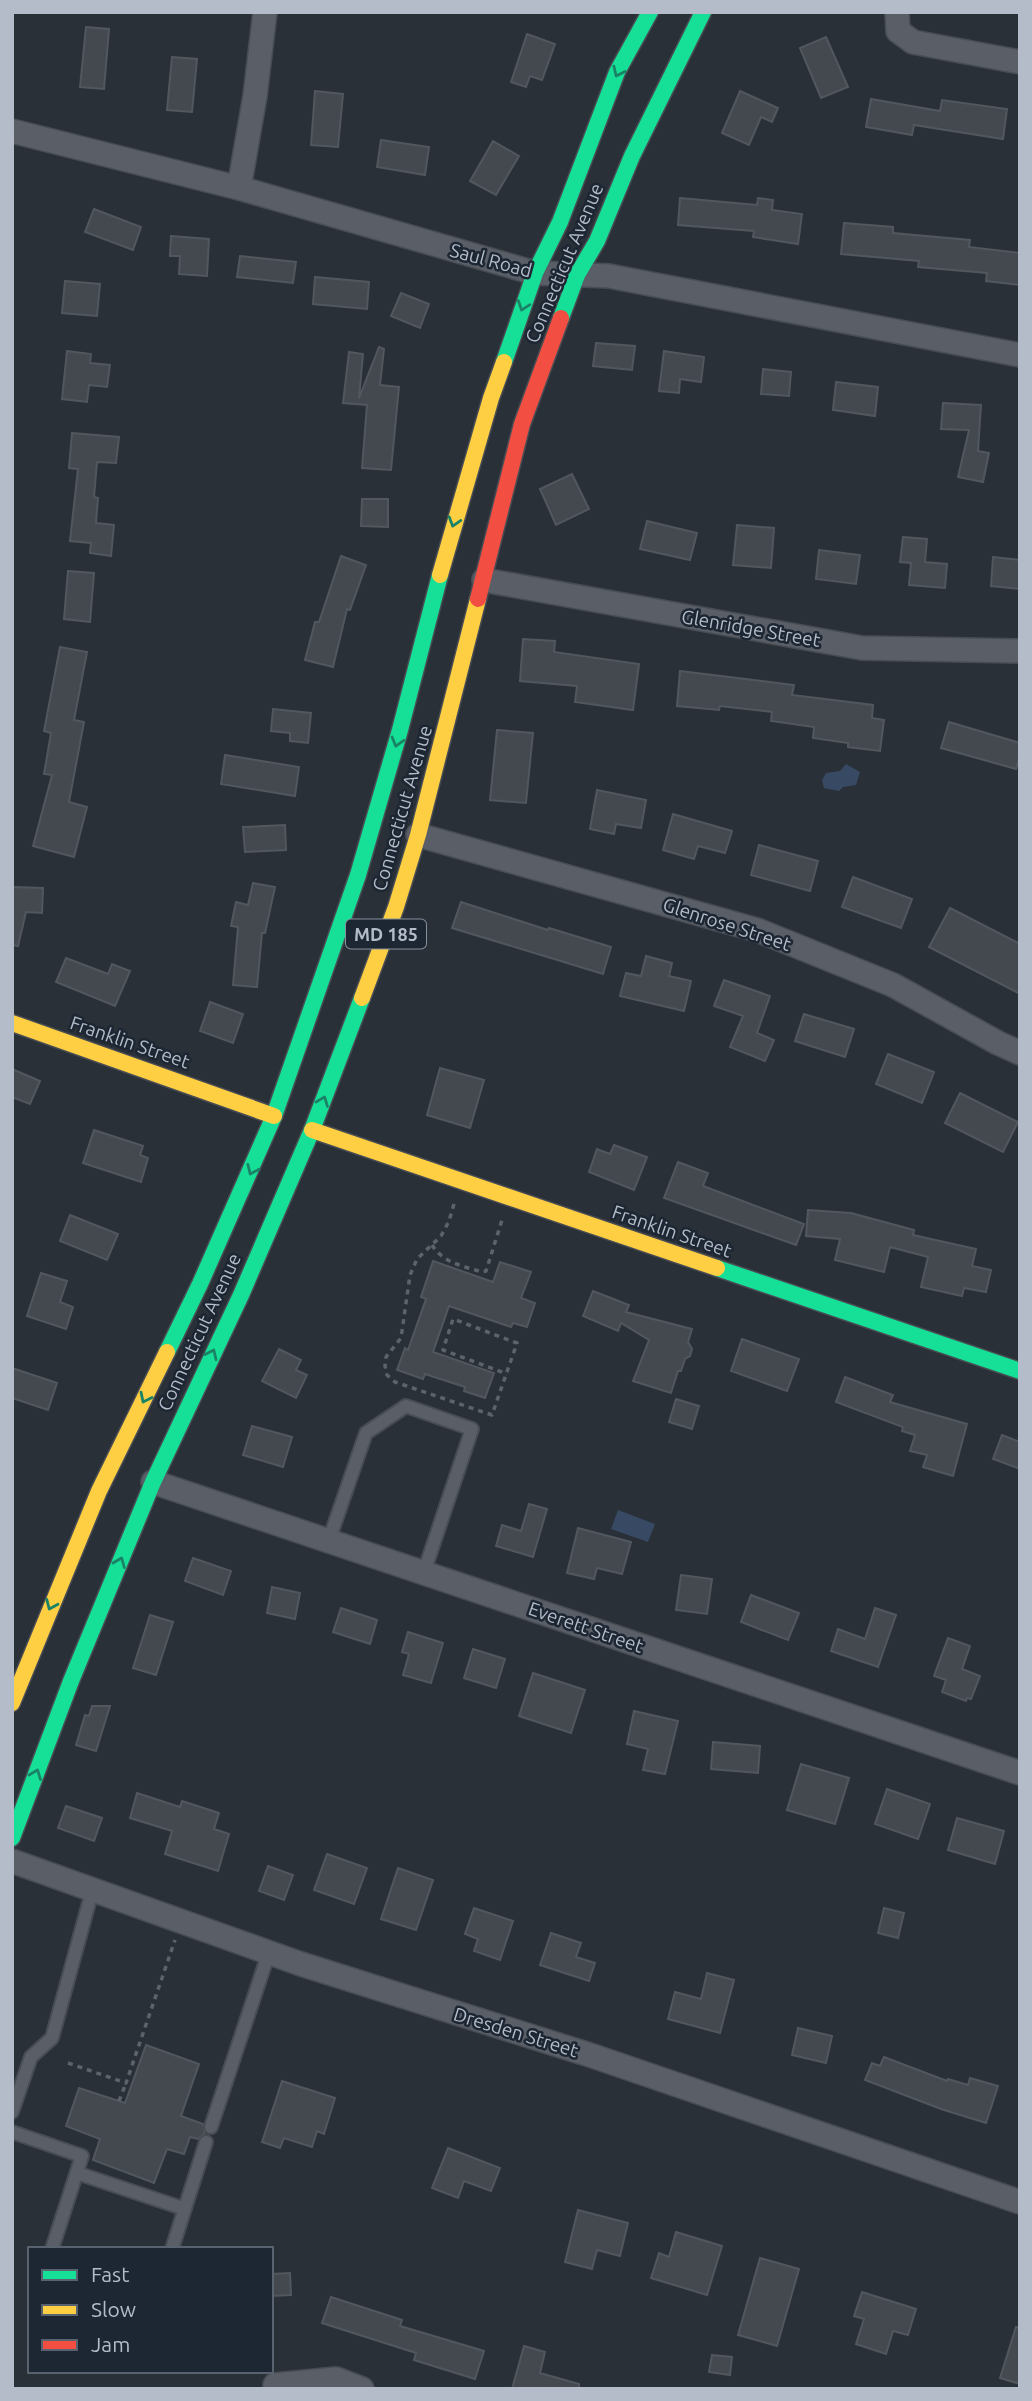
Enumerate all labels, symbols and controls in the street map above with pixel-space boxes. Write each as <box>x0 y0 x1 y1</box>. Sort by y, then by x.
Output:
one-way arrow <box>612 65 626 77</box>
street label: Connecticut Avenue <box>520 180 608 346</box>
street label: Saul Road <box>448 239 534 281</box>
one-way arrow <box>518 299 532 311</box>
one-way arrow <box>447 516 462 528</box>
street label: Glenridge Street <box>680 605 823 651</box>
street label: Connecticut Avenue <box>368 723 436 893</box>
one-way arrow <box>390 736 405 748</box>
street label: Glenrose Street <box>660 893 794 955</box>
road number: MD 185 <box>346 919 426 948</box>
street label: Franklin Street <box>67 1011 193 1073</box>
one-way arrow <box>314 1096 328 1108</box>
one-way arrow <box>246 1162 260 1175</box>
street label: Franklin Street <box>609 1200 735 1262</box>
street label: Connecticut Avenue <box>153 1250 245 1414</box>
one-way arrow <box>204 1349 218 1362</box>
one-way arrow <box>139 1391 153 1403</box>
one-way arrow <box>111 1557 125 1569</box>
street label: Everett Street <box>526 1597 647 1657</box>
one-way arrow <box>46 1598 60 1610</box>
one-way arrow <box>28 1768 42 1780</box>
street label: Dresden Street <box>451 2003 581 2062</box>
legend <box>28 2247 273 2373</box>
text: Fast <box>91 2262 129 2286</box>
text: Slow <box>91 2297 136 2321</box>
text: Jam <box>91 2332 130 2356</box>

